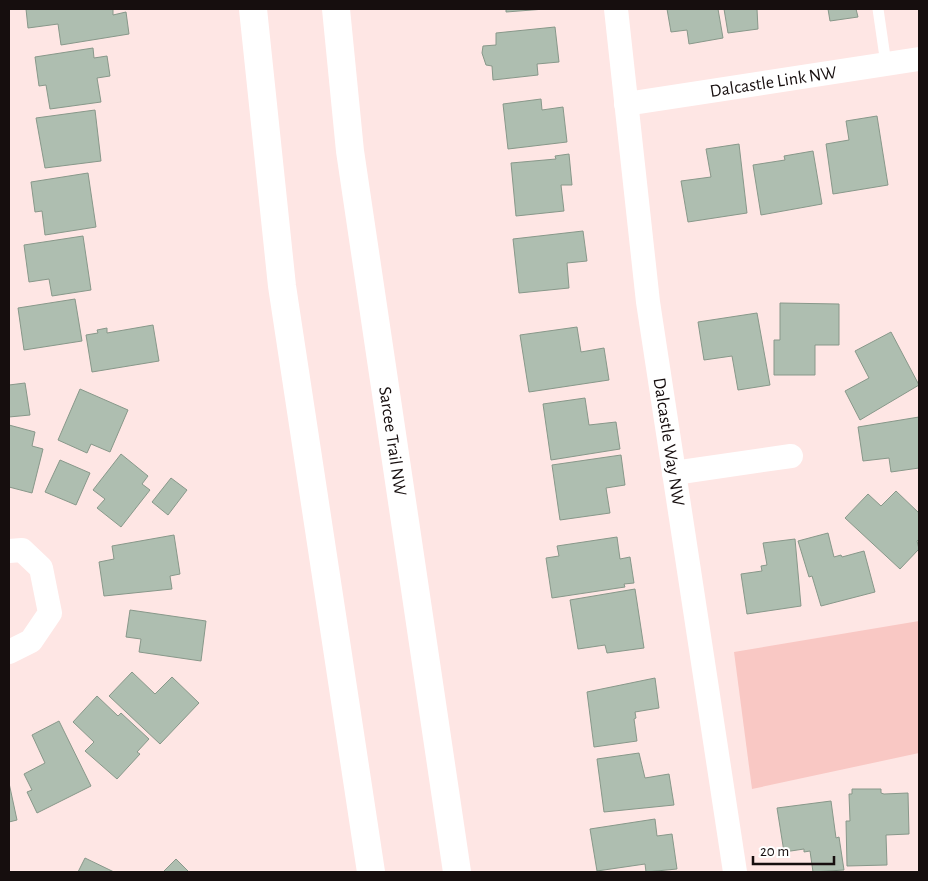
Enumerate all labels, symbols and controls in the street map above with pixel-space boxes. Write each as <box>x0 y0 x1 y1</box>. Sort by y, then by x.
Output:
street label: Dalcastle Link NW <box>709 64 838 101</box>
street label: Dalcastle Way NW <box>650 376 687 507</box>
street label: Sarcee Trail NW <box>375 385 409 497</box>
scale bar <box>753 834 834 866</box>
text: 20 m <box>760 844 789 859</box>

